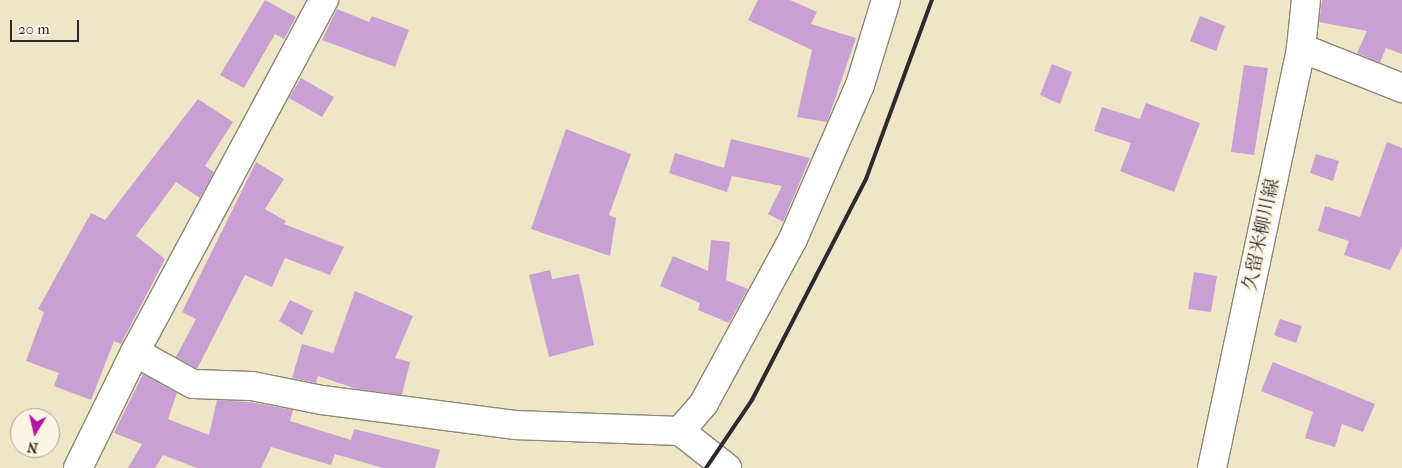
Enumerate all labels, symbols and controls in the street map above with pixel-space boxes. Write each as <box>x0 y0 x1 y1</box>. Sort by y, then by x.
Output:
scale bar <box>12 10 81 42</box>
text: 20 m <box>18 20 50 38</box>
street label: 久留米柳川線 <box>1239 177 1285 293</box>
north arrow <box>10 408 60 458</box>
text: N <box>26 438 39 457</box>

